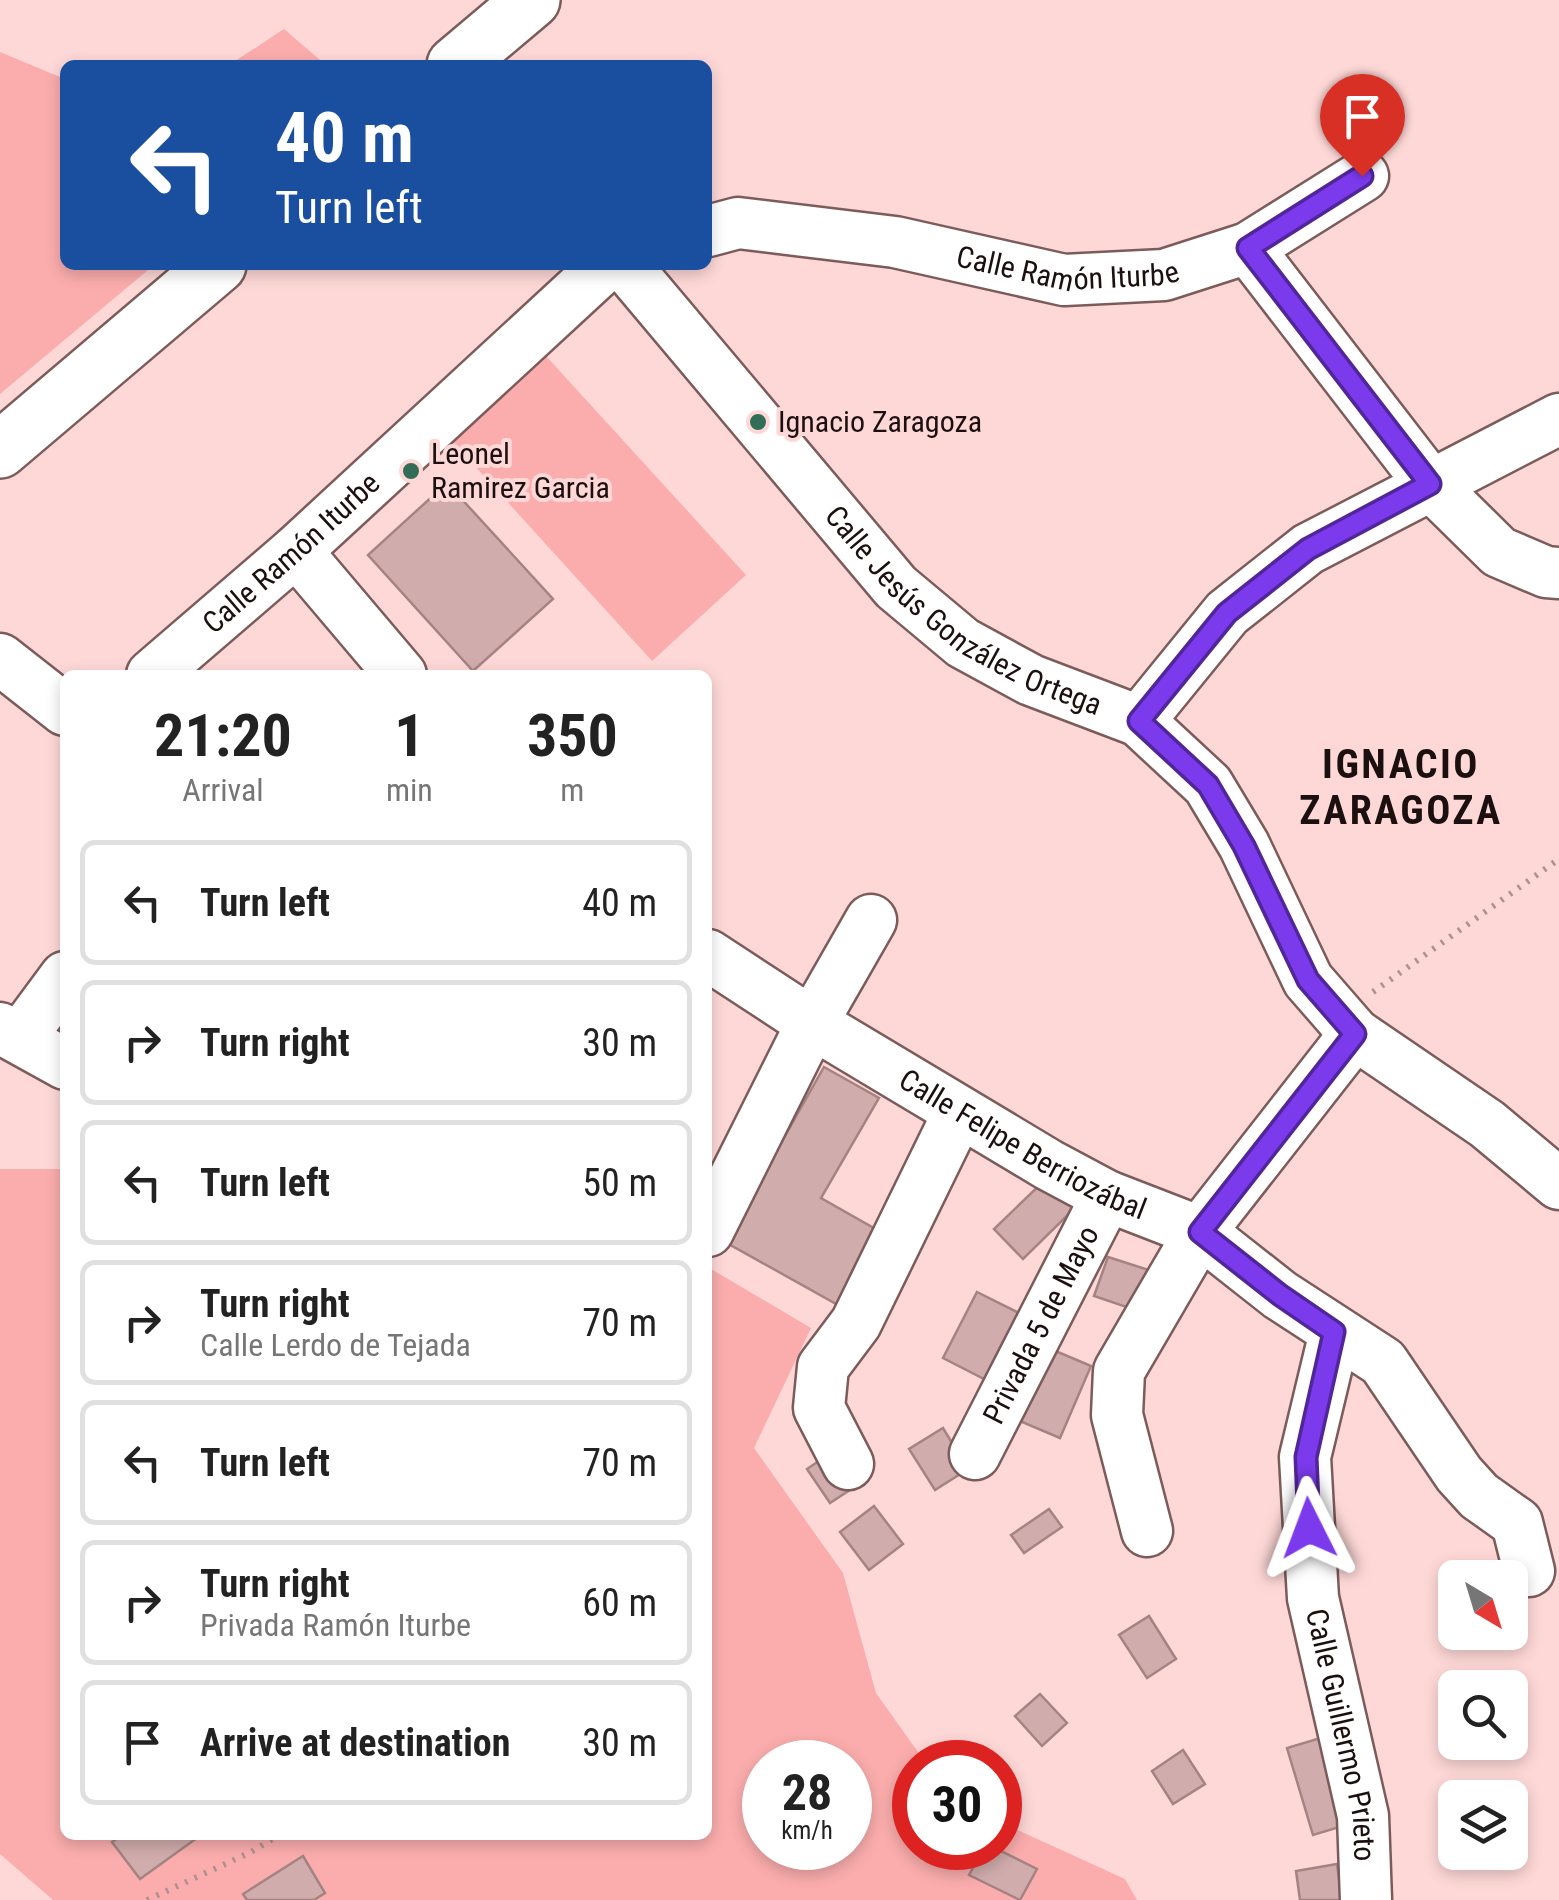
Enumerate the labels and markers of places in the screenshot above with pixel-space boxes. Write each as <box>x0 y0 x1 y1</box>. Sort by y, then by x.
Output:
pin <box>1320 74 1405 177</box>
place label: Ignacio Zaragoza <box>778 404 982 439</box>
marker: Ignacio Zaragoza <box>747 411 769 433</box>
place label: Leonel Ramirez Garcia <box>431 436 610 505</box>
marker: Leonel Ramirez Garcia <box>400 460 422 482</box>

